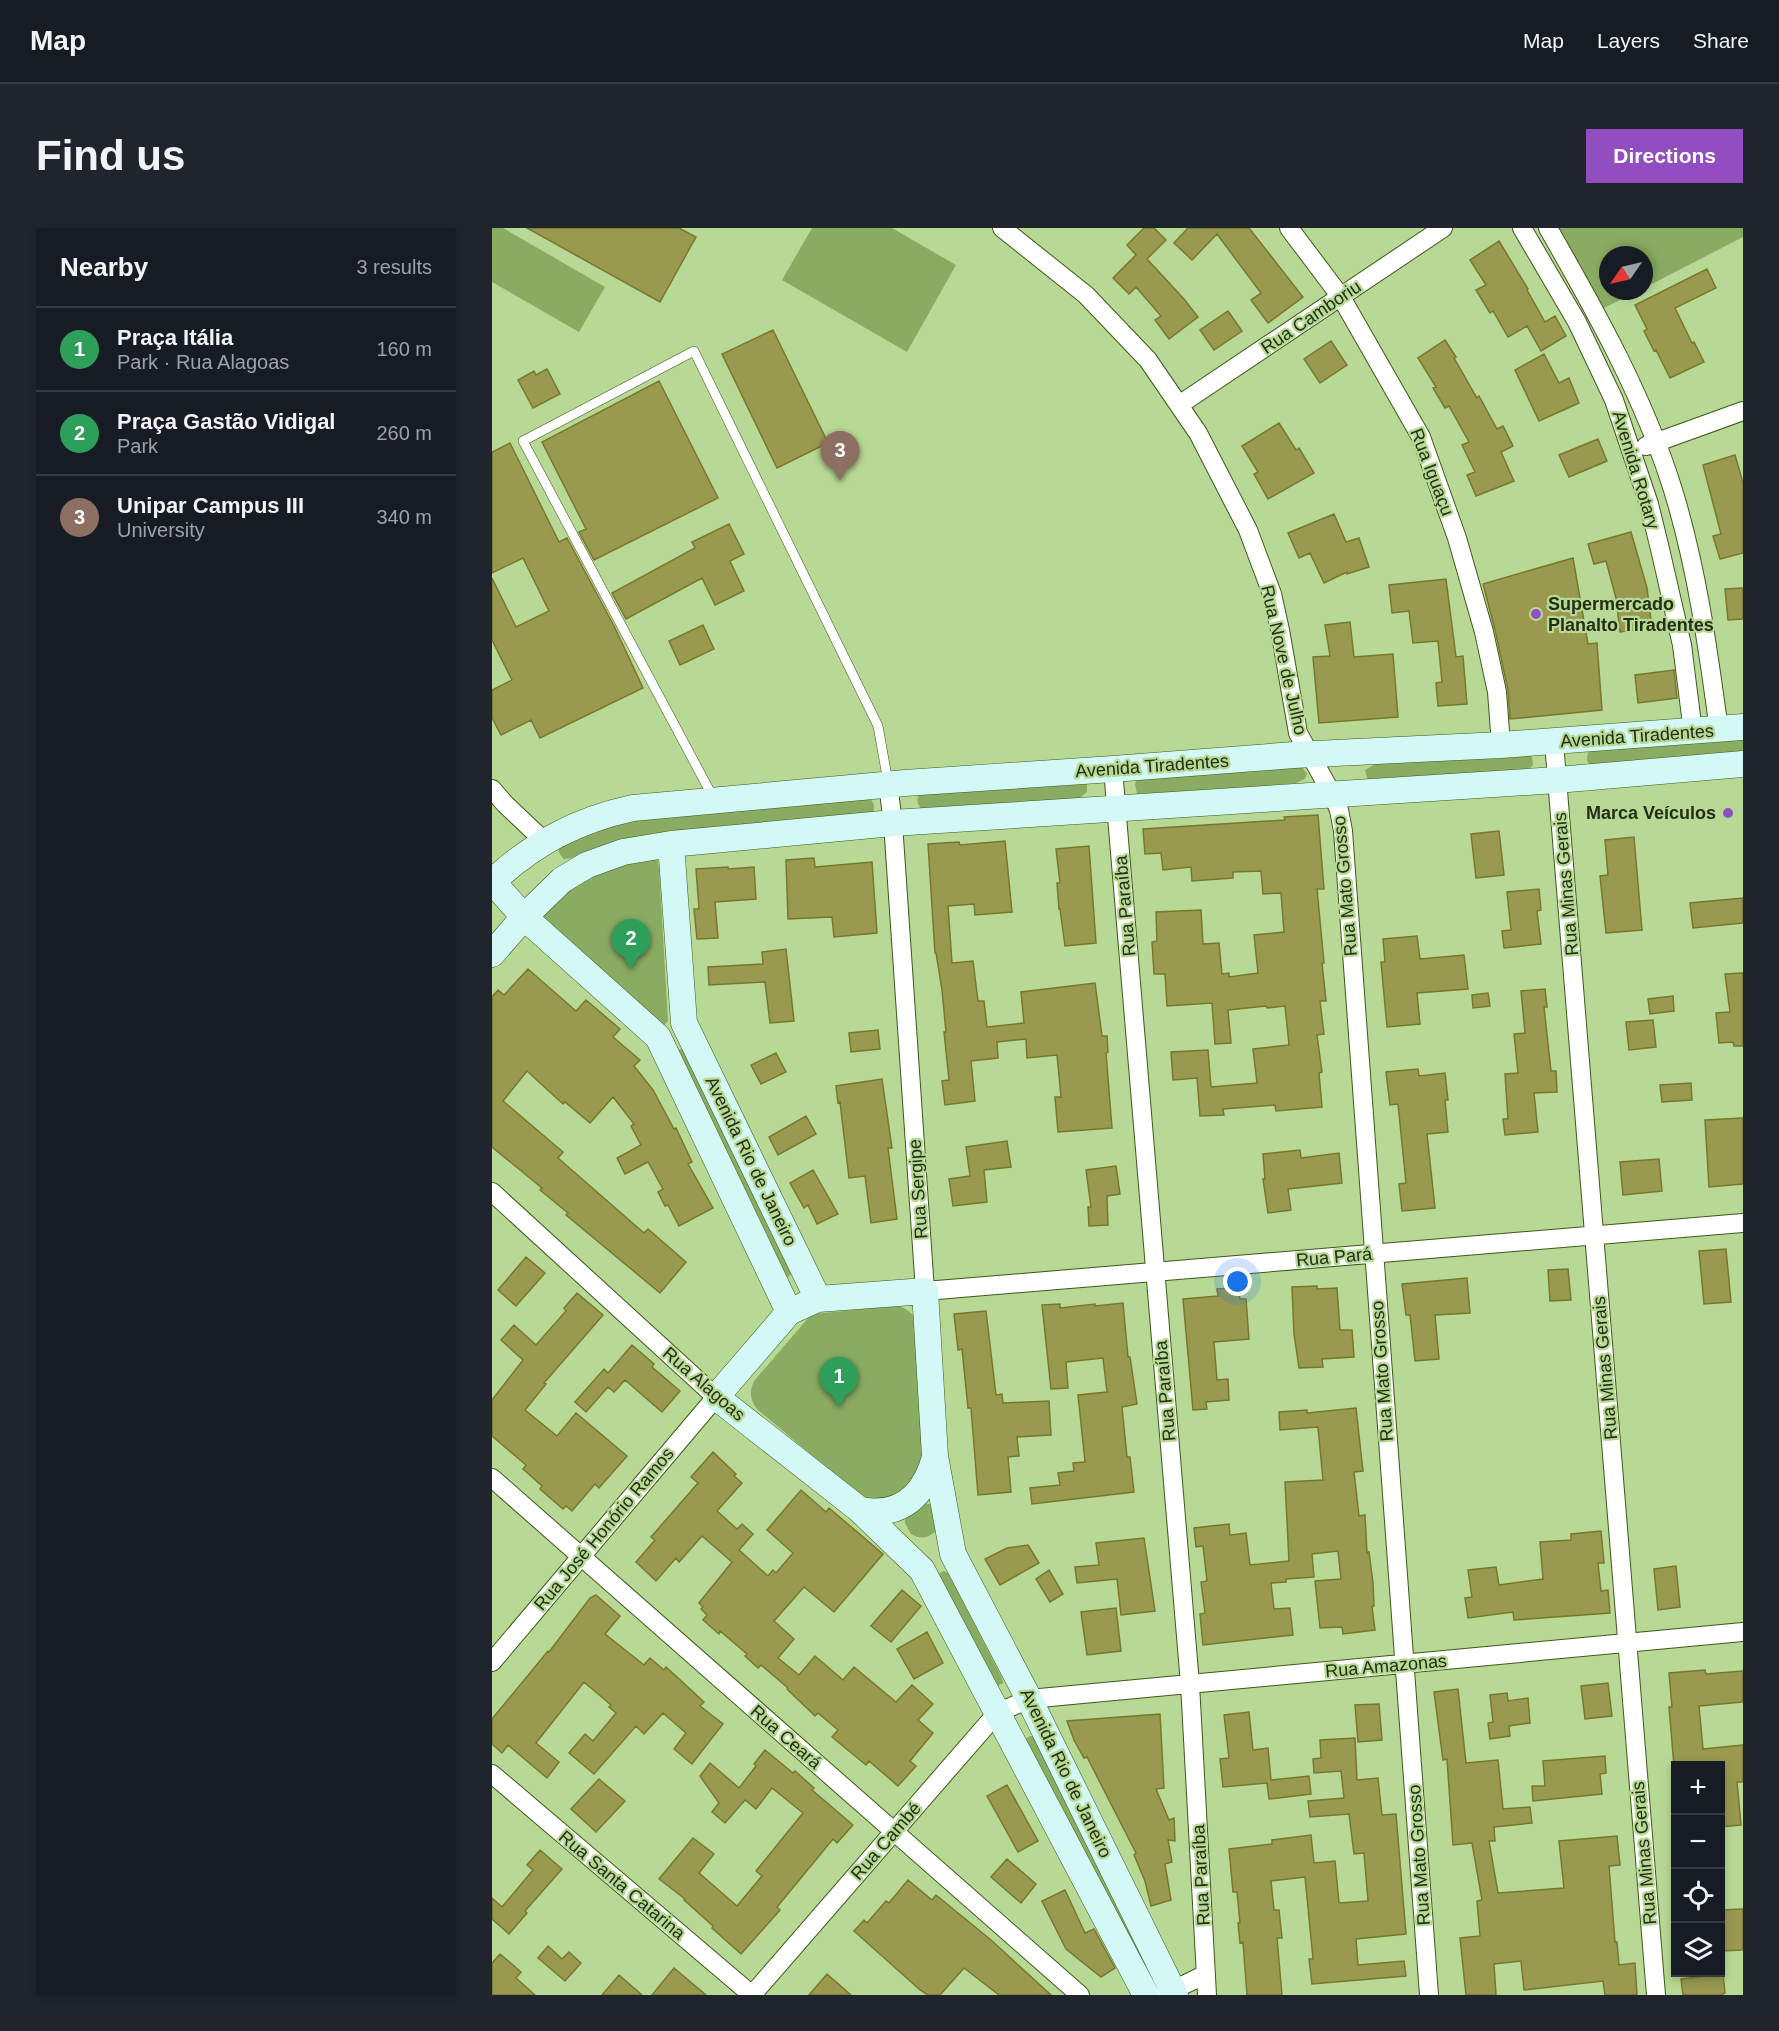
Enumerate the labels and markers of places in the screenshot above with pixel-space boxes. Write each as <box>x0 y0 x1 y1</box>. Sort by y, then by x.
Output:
pin: 3 <box>820 432 860 481</box>
place label: Supermercado Planalto Tiradentes <box>1548 594 1714 635</box>
marker: Supermercado Planalto Tiradentes <box>1529 607 1543 621</box>
place label: Marca Veículos <box>1586 803 1716 823</box>
marker: Marca Veículos <box>1721 806 1735 820</box>
pin: 2 <box>612 920 650 969</box>
pin: 1 <box>820 1358 858 1407</box>

